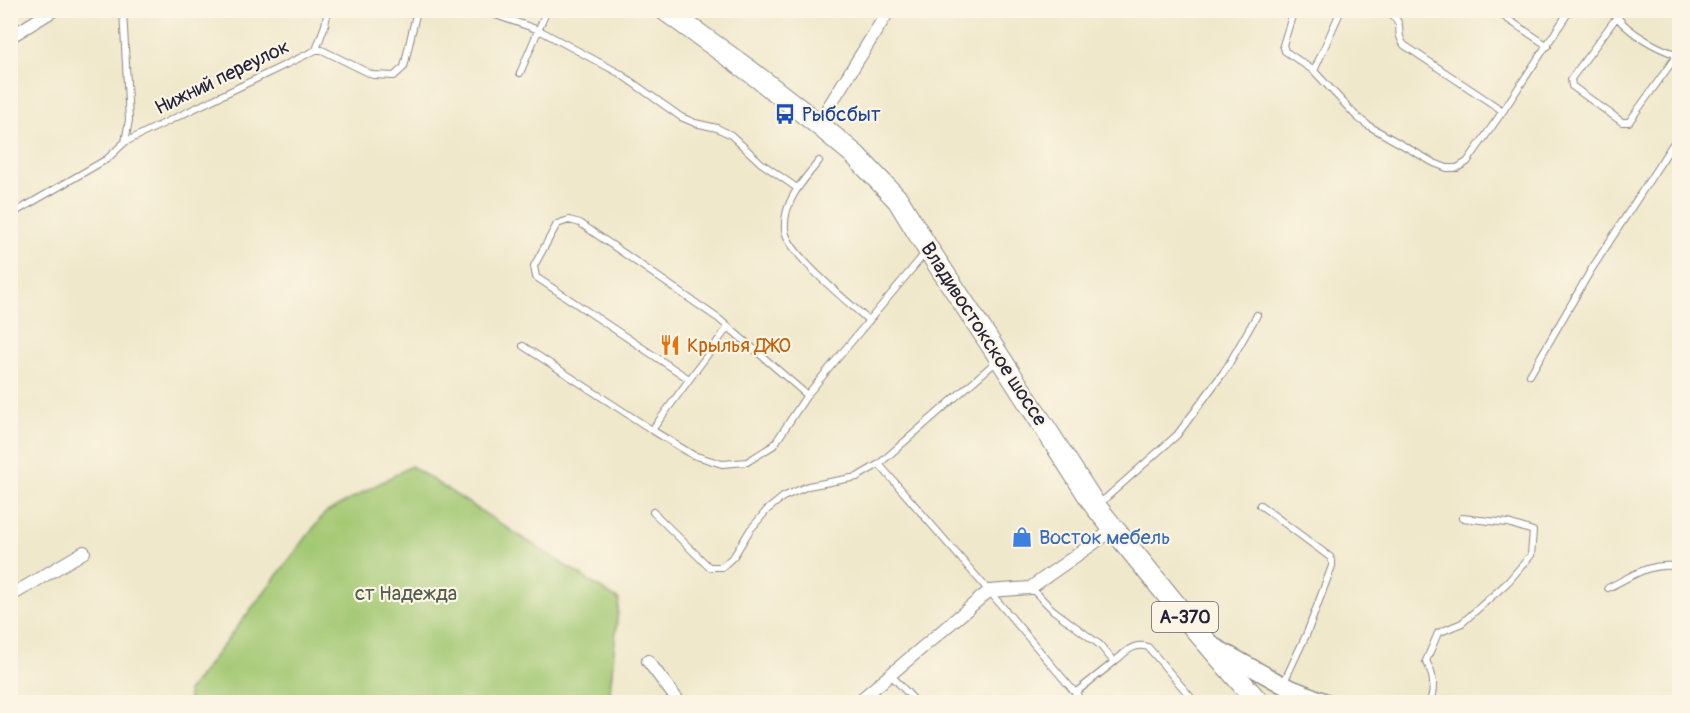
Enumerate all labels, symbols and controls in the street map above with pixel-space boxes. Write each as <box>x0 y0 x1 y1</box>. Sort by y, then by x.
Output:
street label: Нижний переулок <box>151 34 293 120</box>
bus stop icon: Рыбсбыт <box>773 102 797 126</box>
place label: Рыбсбыт <box>802 102 881 127</box>
street label: Владивостокское шоссе <box>915 237 1053 431</box>
restaurant icon: Крылья ДЖО <box>658 333 682 357</box>
place label: Крылья ДЖО <box>687 333 791 358</box>
shop icon: Восток мебель <box>1010 525 1034 549</box>
place label: Восток мебель <box>1039 525 1170 550</box>
park label: ст Надежда <box>355 581 457 606</box>
road number: А-370 <box>1152 602 1218 632</box>

